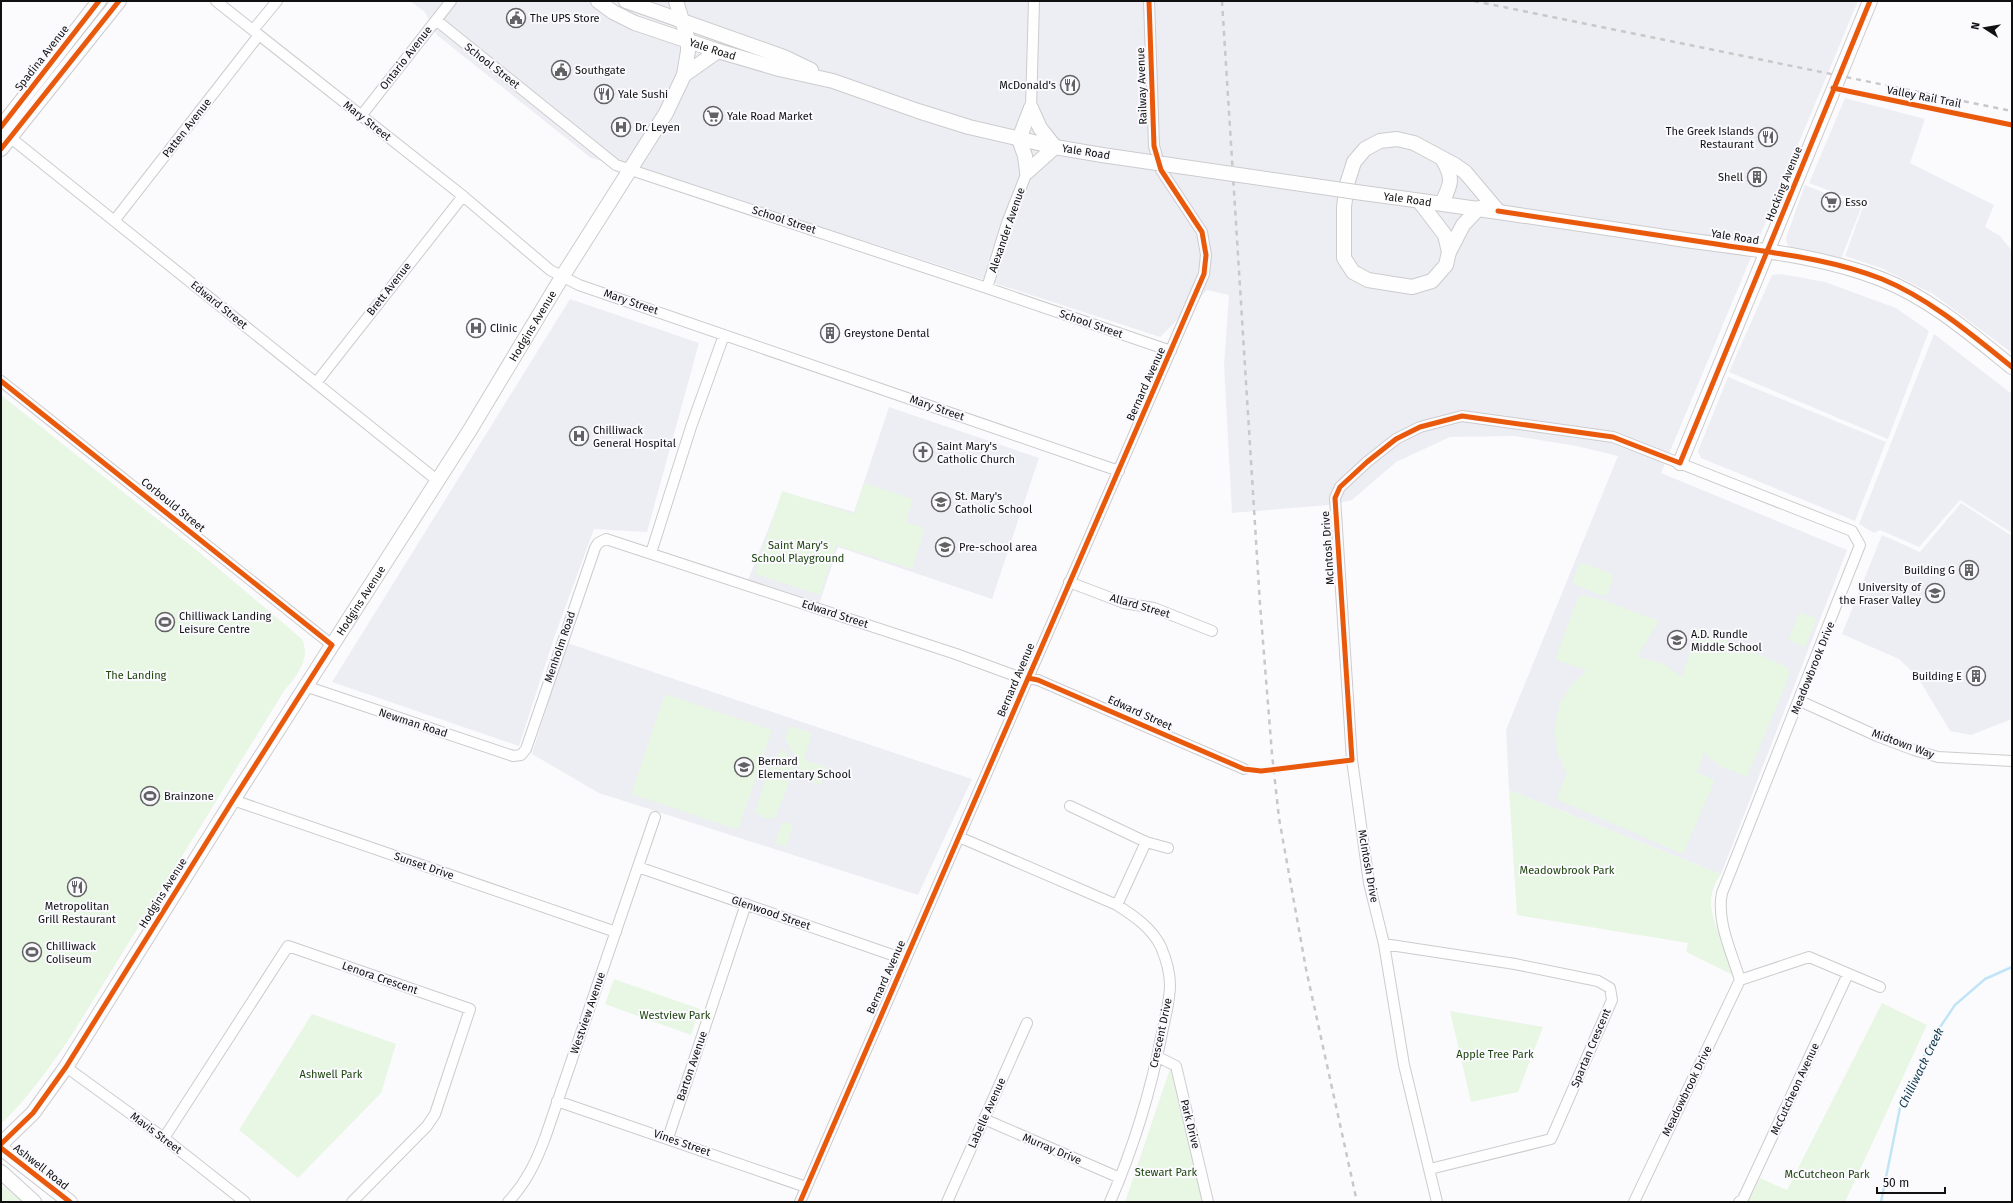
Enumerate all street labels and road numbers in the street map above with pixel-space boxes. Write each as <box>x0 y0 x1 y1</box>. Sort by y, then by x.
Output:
street label: Spadina Avenue <box>12 22 72 93</box>
street label: Ontario Avenue <box>377 24 435 92</box>
street label: Yale Road <box>687 35 738 62</box>
street label: School Street <box>462 40 522 92</box>
street label: Railway Avenue <box>1134 47 1150 125</box>
street label: Valley Rail Trail <box>1886 83 1962 111</box>
street label: Patten Avenue <box>160 96 214 160</box>
street label: Mary Street <box>341 98 393 144</box>
street label: Yale Road <box>1061 142 1111 162</box>
street label: Hocking Avenue <box>1763 145 1805 223</box>
street label: Alexander Avenue <box>986 186 1028 274</box>
street label: Yale Road <box>1383 189 1432 209</box>
street label: School Street <box>750 204 818 236</box>
street label: Yale Road <box>1710 227 1760 247</box>
street label: Brett Avenue <box>364 260 414 318</box>
street label: Edward Street <box>188 278 250 332</box>
street label: Mary Street <box>602 287 660 317</box>
street label: Hodgins Avenue <box>506 288 559 364</box>
street label: School Street <box>1057 307 1125 341</box>
street label: Bernard Avenue <box>1124 345 1168 423</box>
street label: Mary Street <box>908 393 966 423</box>
street label: Corbould Street <box>138 475 208 535</box>
street label: McIntosh Drive <box>1319 511 1337 585</box>
street label: Hodgins Avenue <box>334 563 388 638</box>
street label: Allard Street <box>1108 591 1172 621</box>
street label: Edward Street <box>800 597 870 631</box>
street label: Menholm Road <box>542 610 578 684</box>
street label: Meadowbrook Drive <box>1788 620 1838 716</box>
street label: Bernard Avenue <box>995 641 1037 719</box>
street label: Edward Street <box>1106 693 1174 733</box>
street label: Newman Road <box>377 706 449 740</box>
street label: Midtown Way <box>1870 727 1937 762</box>
street label: McIntosh Drive <box>1355 828 1381 904</box>
street label: Sunset Drive <box>392 850 456 882</box>
street label: Hodgins Avenue <box>136 855 190 930</box>
street label: Glenwood Street <box>730 893 812 933</box>
street label: Bernard Avenue <box>864 938 908 1016</box>
street label: Lenora Crescent <box>340 959 420 997</box>
street label: Westview Avenue <box>568 970 608 1056</box>
street label: Crescent Drive <box>1147 997 1175 1069</box>
street label: Spartan Crescent <box>1569 1007 1613 1089</box>
street label: Barton Avenue <box>674 1029 710 1103</box>
street label: McCutcheon Avenue <box>1768 1041 1822 1137</box>
street label: Meadowbrook Drive <box>1659 1044 1715 1138</box>
street label: Labelle Avenue <box>966 1076 1008 1150</box>
street label: Park Drive <box>1178 1098 1202 1150</box>
street label: Mavis Street <box>128 1110 184 1156</box>
street label: Vines Street <box>652 1127 712 1159</box>
street label: Murray Drive <box>1020 1131 1084 1167</box>
street label: Ashwell Road <box>11 1141 71 1193</box>

